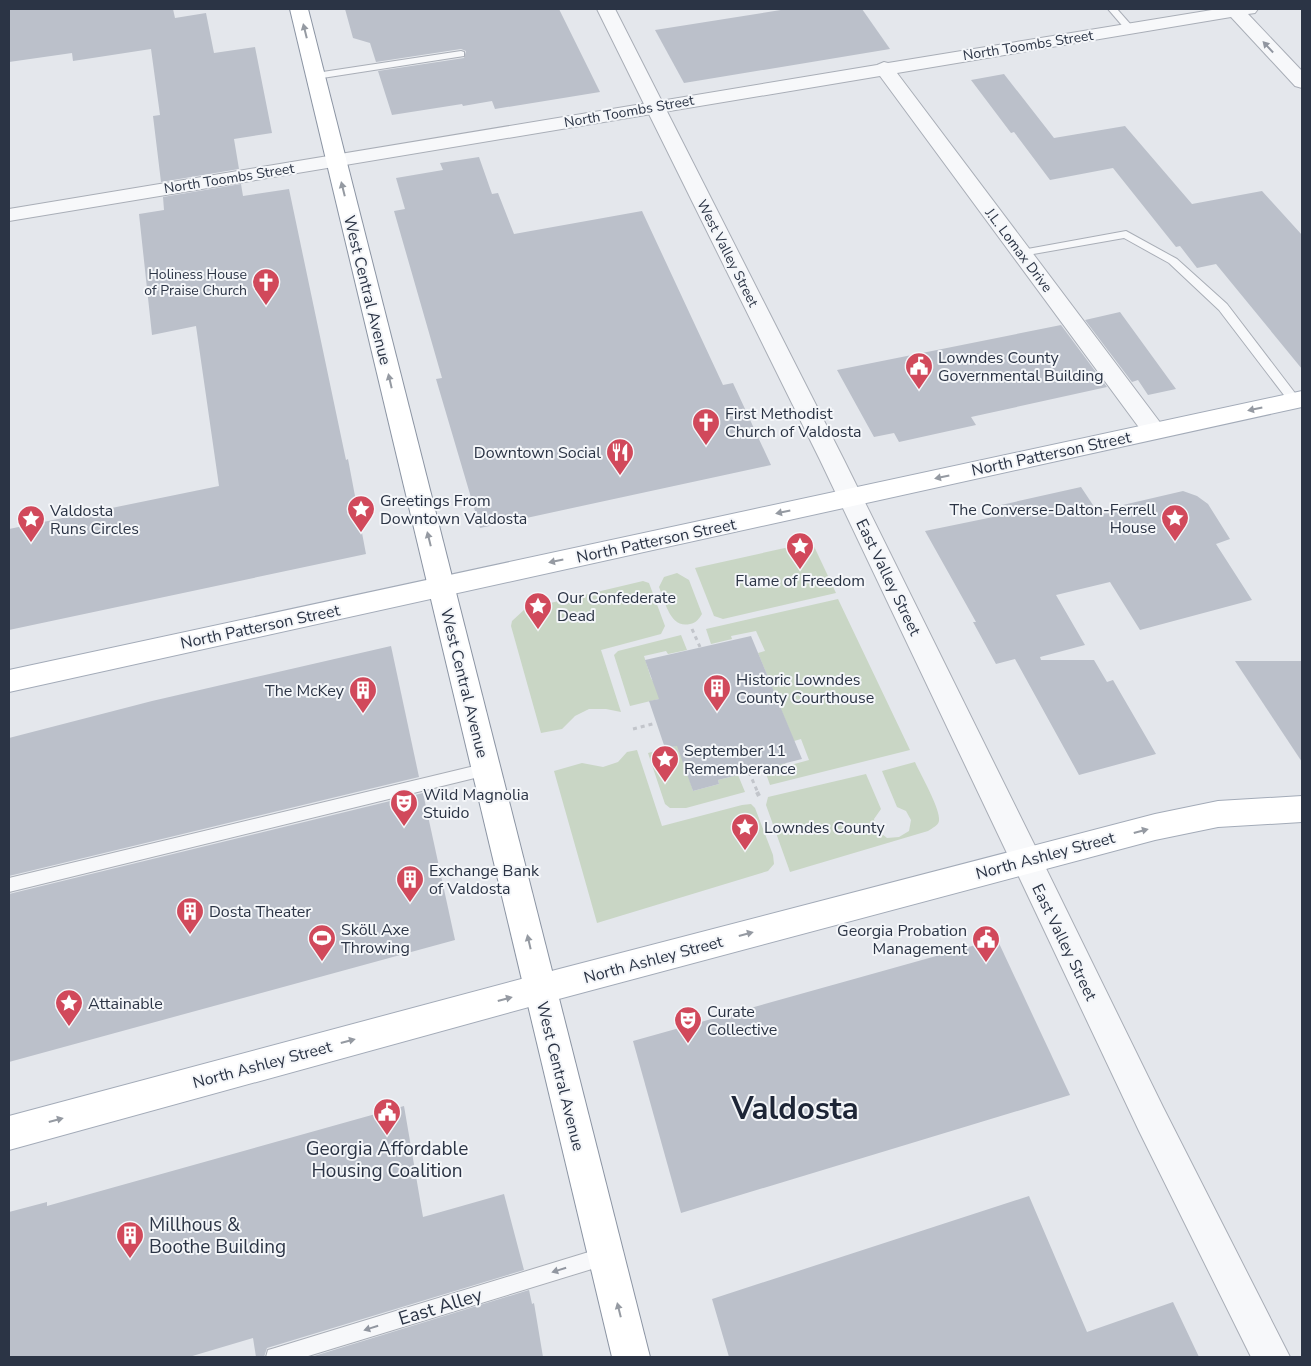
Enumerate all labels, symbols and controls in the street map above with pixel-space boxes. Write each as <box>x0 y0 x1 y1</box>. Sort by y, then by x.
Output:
one-way arrow <box>301 24 309 39</box>
street label: North Toombs Street <box>962 26 1095 65</box>
one-way arrow <box>1262 41 1274 53</box>
street label: North Toombs Street <box>563 91 696 132</box>
street label: North Toombs Street <box>163 159 296 198</box>
one-way arrow <box>339 182 347 197</box>
street label: West Valley Street <box>692 196 763 310</box>
street label: J.L. Lomax Drive <box>980 203 1057 296</box>
street label: West Central Avenue <box>338 213 396 367</box>
place label: Holiness House of Praise Church <box>144 265 247 300</box>
church icon: Holiness House of Praise Church <box>251 267 281 306</box>
place label: Lowndes County Governmental Building <box>938 347 1104 387</box>
public building icon: Lowndes County Governmental Building <box>904 351 934 390</box>
one-way arrow <box>386 374 394 389</box>
place label: First Methodist Church of Valdosta <box>725 403 861 443</box>
one-way arrow <box>1247 405 1262 413</box>
church icon: First Methodist Church of Valdosta <box>691 407 721 446</box>
street label: North Patterson Street <box>969 426 1133 482</box>
restaurant icon: Downtown Social <box>605 437 635 476</box>
place label: Downtown Social <box>474 442 601 464</box>
one-way arrow <box>934 473 950 481</box>
place label: Greetings From Downtown Valdosta <box>380 490 527 530</box>
place icon: Greetings From Downtown Valdosta <box>346 494 376 533</box>
place label: The Converse-Dalton-Ferrell House <box>950 499 1156 539</box>
place label: Valdosta Runs Circles <box>49 500 139 540</box>
place icon: The Converse-Dalton-Ferrell House <box>1160 503 1190 542</box>
place icon: Valdosta Runs Circles <box>16 504 46 543</box>
one-way arrow <box>776 508 791 516</box>
street label: North Patterson Street <box>574 513 738 569</box>
street label: East Valley Street <box>850 515 926 640</box>
place icon: Flame of Freedom <box>785 531 815 570</box>
one-way arrow <box>425 532 433 547</box>
one-way arrow <box>549 557 564 565</box>
place label: Flame of Freedom <box>735 570 865 592</box>
place label: Our Confederate Dead <box>557 587 676 627</box>
place icon: Our Confederate Dead <box>523 591 553 630</box>
street label: North Patterson Street <box>178 599 342 655</box>
street label: West Central Avenue <box>435 606 493 760</box>
place label: Historic Lowndes County Courthouse <box>736 669 874 709</box>
building icon: Historic Lowndes County Courthouse <box>702 673 732 712</box>
building icon: The McKey <box>348 675 378 714</box>
place label: The McKey <box>265 680 345 702</box>
place label: September 11 Rememberance <box>684 740 796 780</box>
place icon: September 11 Rememberance <box>650 744 680 783</box>
place label: Wild Magnolia Stuido <box>423 784 529 824</box>
theatre icon: Wild Magnolia Stuido <box>389 788 419 827</box>
place icon: Lowndes County <box>730 812 760 851</box>
place label: Lowndes County <box>764 817 885 839</box>
one-way arrow <box>1133 826 1148 834</box>
street label: North Ashley Street <box>973 827 1118 885</box>
place label: Exchange Bank of Valdosta <box>429 860 540 900</box>
building icon: Exchange Bank of Valdosta <box>395 864 425 903</box>
street label: East Valley Street <box>1026 880 1102 1005</box>
building icon: Dosta Theater <box>175 896 205 935</box>
place label: Dosta Theater <box>209 901 311 923</box>
place label: Sköll Axe Throwing <box>341 919 410 959</box>
place label: Georgia Probation Management <box>837 920 967 960</box>
sports icon: Sköll Axe Throwing <box>307 923 337 962</box>
public building icon: Georgia Probation Management <box>971 924 1001 963</box>
one-way arrow <box>739 930 754 938</box>
street label: North Ashley Street <box>581 931 726 989</box>
one-way arrow <box>525 934 533 949</box>
place icon: Attainable <box>54 988 84 1027</box>
place label: Attainable <box>88 993 163 1015</box>
one-way arrow <box>497 994 512 1002</box>
street label: West Central Avenue <box>531 999 589 1153</box>
place label: Curate Collective <box>707 1001 777 1041</box>
theatre icon: Curate Collective <box>673 1005 703 1044</box>
street label: North Ashley Street <box>190 1036 335 1094</box>
one-way arrow <box>340 1037 355 1045</box>
district label: Valdosta <box>730 1088 859 1130</box>
public building icon: Georgia Affordable Housing Coalition <box>372 1097 402 1136</box>
one-way arrow <box>48 1116 63 1124</box>
place label: Georgia Affordable Housing Coalition <box>306 1136 468 1184</box>
place label: Millhous & Boothe Building <box>149 1212 286 1260</box>
building icon: Millhous & Boothe Building <box>115 1220 145 1259</box>
one-way arrow <box>552 1266 567 1274</box>
street label: East Alley <box>395 1282 486 1332</box>
one-way arrow <box>615 1302 623 1317</box>
one-way arrow <box>363 1324 378 1332</box>

